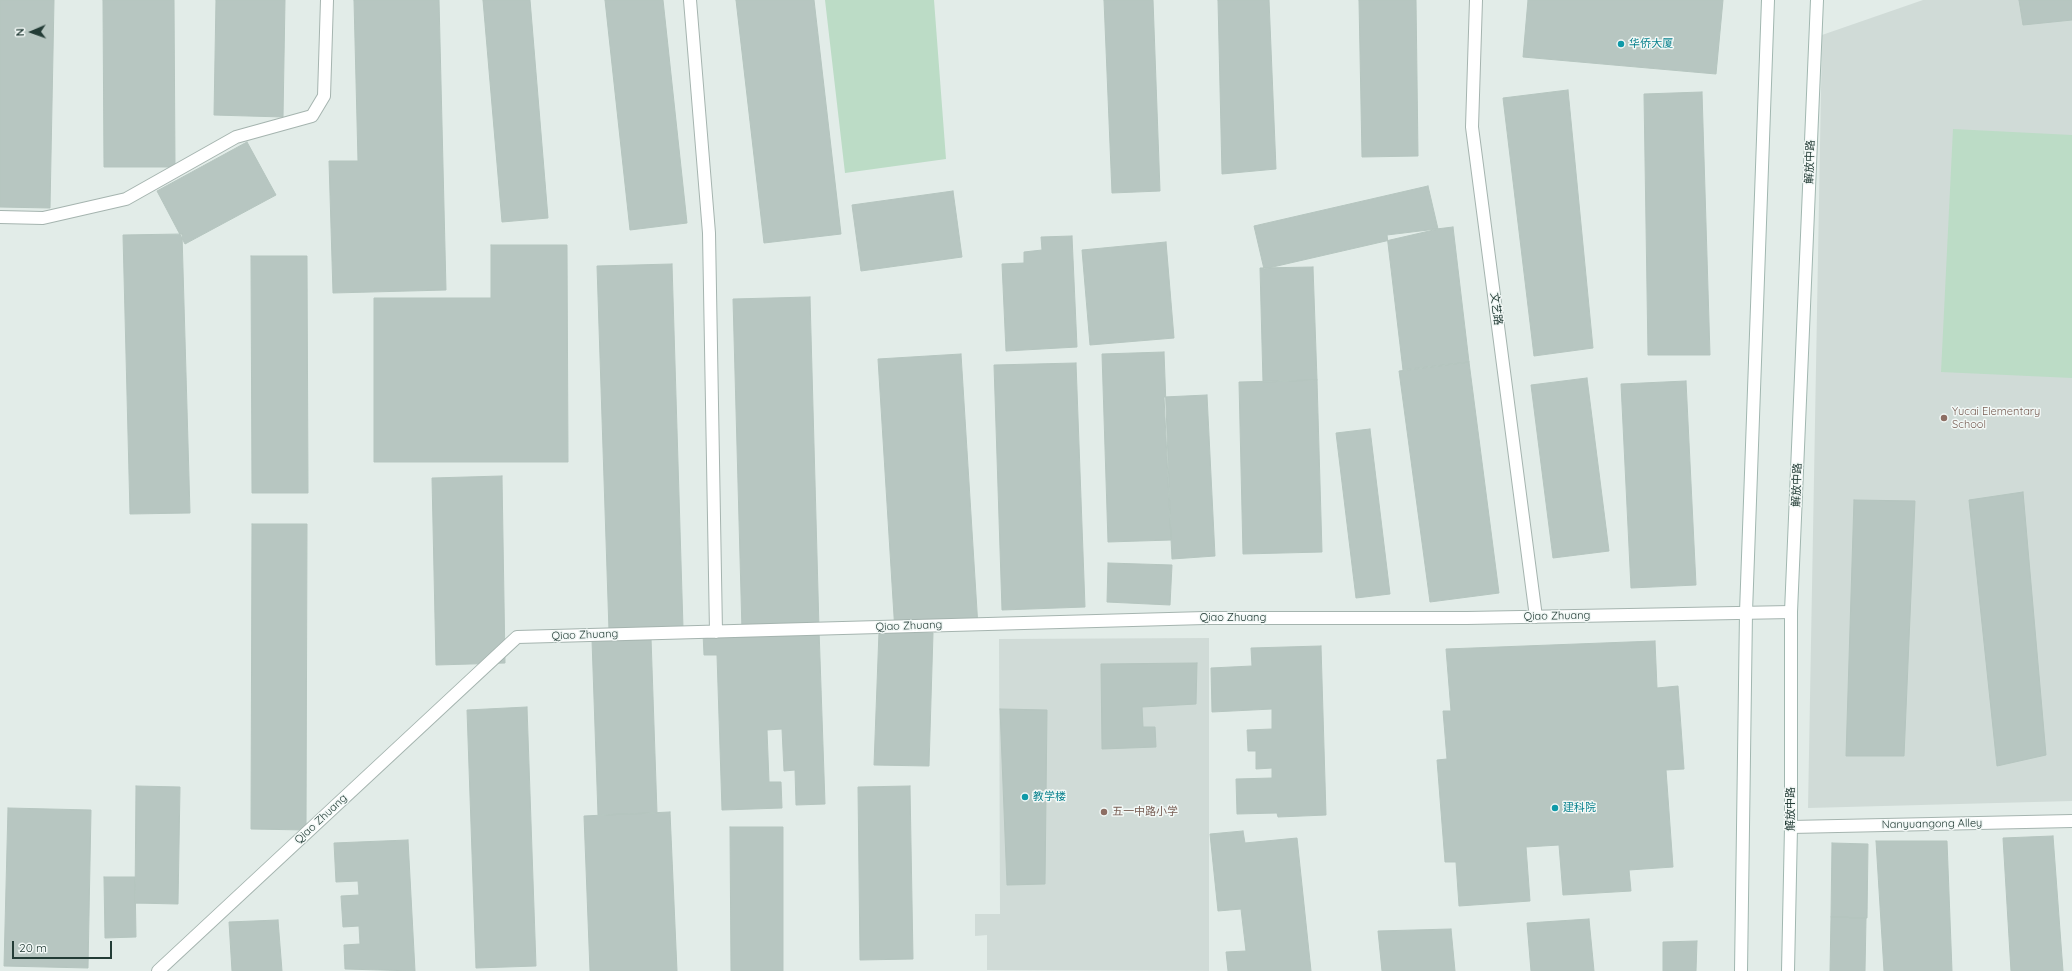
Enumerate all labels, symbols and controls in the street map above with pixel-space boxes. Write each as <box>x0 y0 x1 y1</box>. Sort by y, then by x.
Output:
north arrow <box>12 12 52 52</box>
text: N <box>13 28 27 37</box>
place label: 华侨大厦 <box>1629 37 1673 51</box>
marker: 华侨大厦 <box>1616 39 1626 49</box>
street label: 解放中路 <box>1803 140 1817 184</box>
street label: 文艺路 <box>1487 292 1505 326</box>
place label: Yucai Elementary School <box>1952 405 2040 431</box>
marker: Yucai Elementary School <box>1939 413 1949 423</box>
street label: 解放中路 <box>1790 463 1804 507</box>
street label: Qiao Zhuang <box>1524 609 1590 623</box>
street label: Qiao Zhuang <box>1200 611 1266 625</box>
street label: Qiao Zhuang <box>875 618 943 634</box>
street label: Qiao Zhuang <box>551 627 619 643</box>
street label: 解放中路 <box>1784 787 1798 831</box>
place label: 教学楼 <box>1033 790 1066 804</box>
street label: Qiao Zhuang <box>292 791 350 847</box>
marker: 教学楼 <box>1020 792 1030 802</box>
place label: 建科院 <box>1563 801 1596 815</box>
marker: 建科院 <box>1550 803 1560 813</box>
place label: 五一中路小学 <box>1112 805 1178 819</box>
marker: 五一中路小学 <box>1099 807 1109 817</box>
street label: Nanyuangong Alley <box>1882 817 1982 831</box>
scale bar <box>14 933 114 959</box>
text: 20 m <box>19 940 47 955</box>

